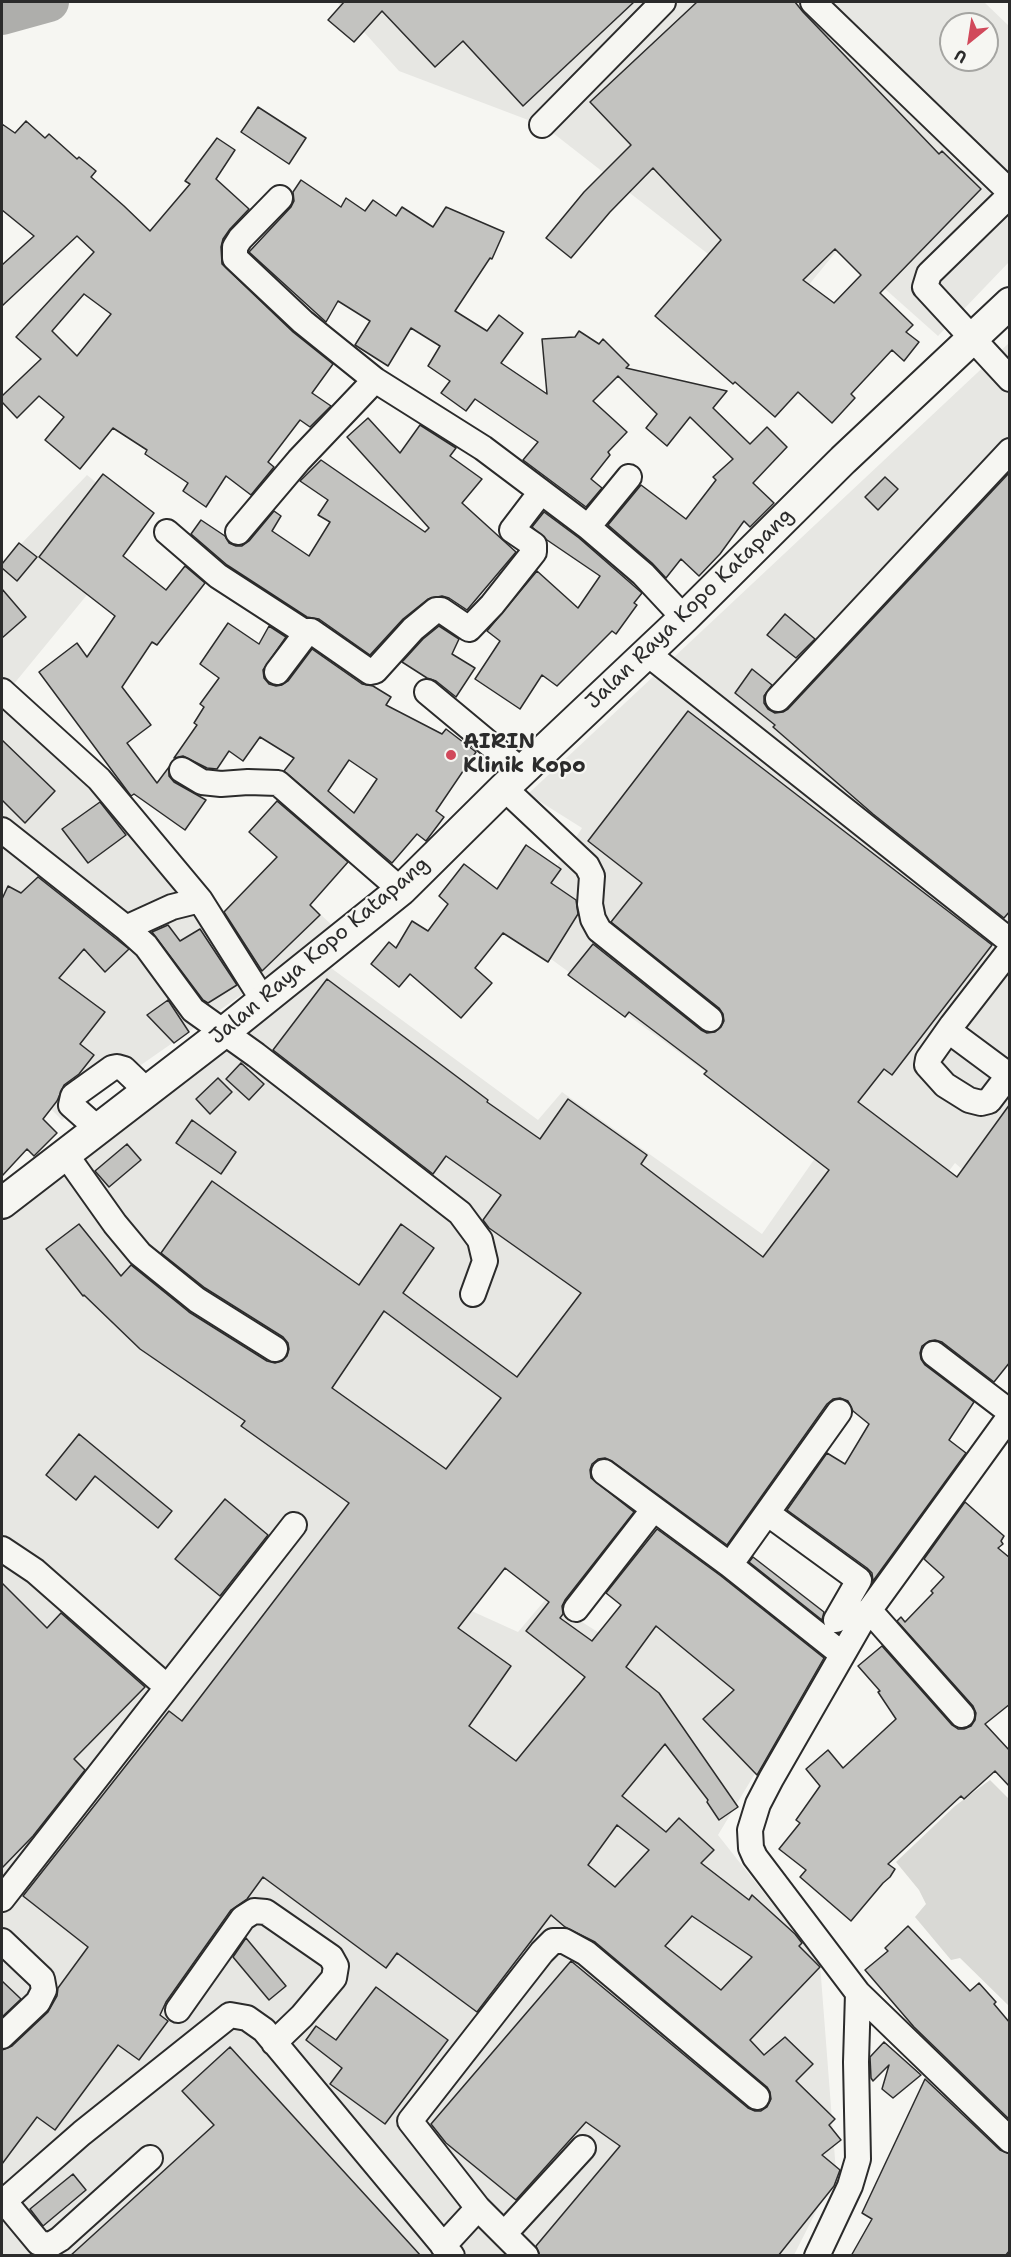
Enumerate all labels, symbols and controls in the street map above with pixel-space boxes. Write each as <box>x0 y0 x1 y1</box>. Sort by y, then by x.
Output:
north arrow <box>939 12 999 72</box>
text: U <box>951 44 971 68</box>
street label: Jalan Raya Kopo Katapang <box>581 503 799 715</box>
place label: AIRIN Klinik Kopo <box>463 730 586 780</box>
marker: AIRIN Klinik Kopo <box>444 748 458 762</box>
street label: Jalan Raya Kopo Katapang <box>205 852 435 1050</box>

